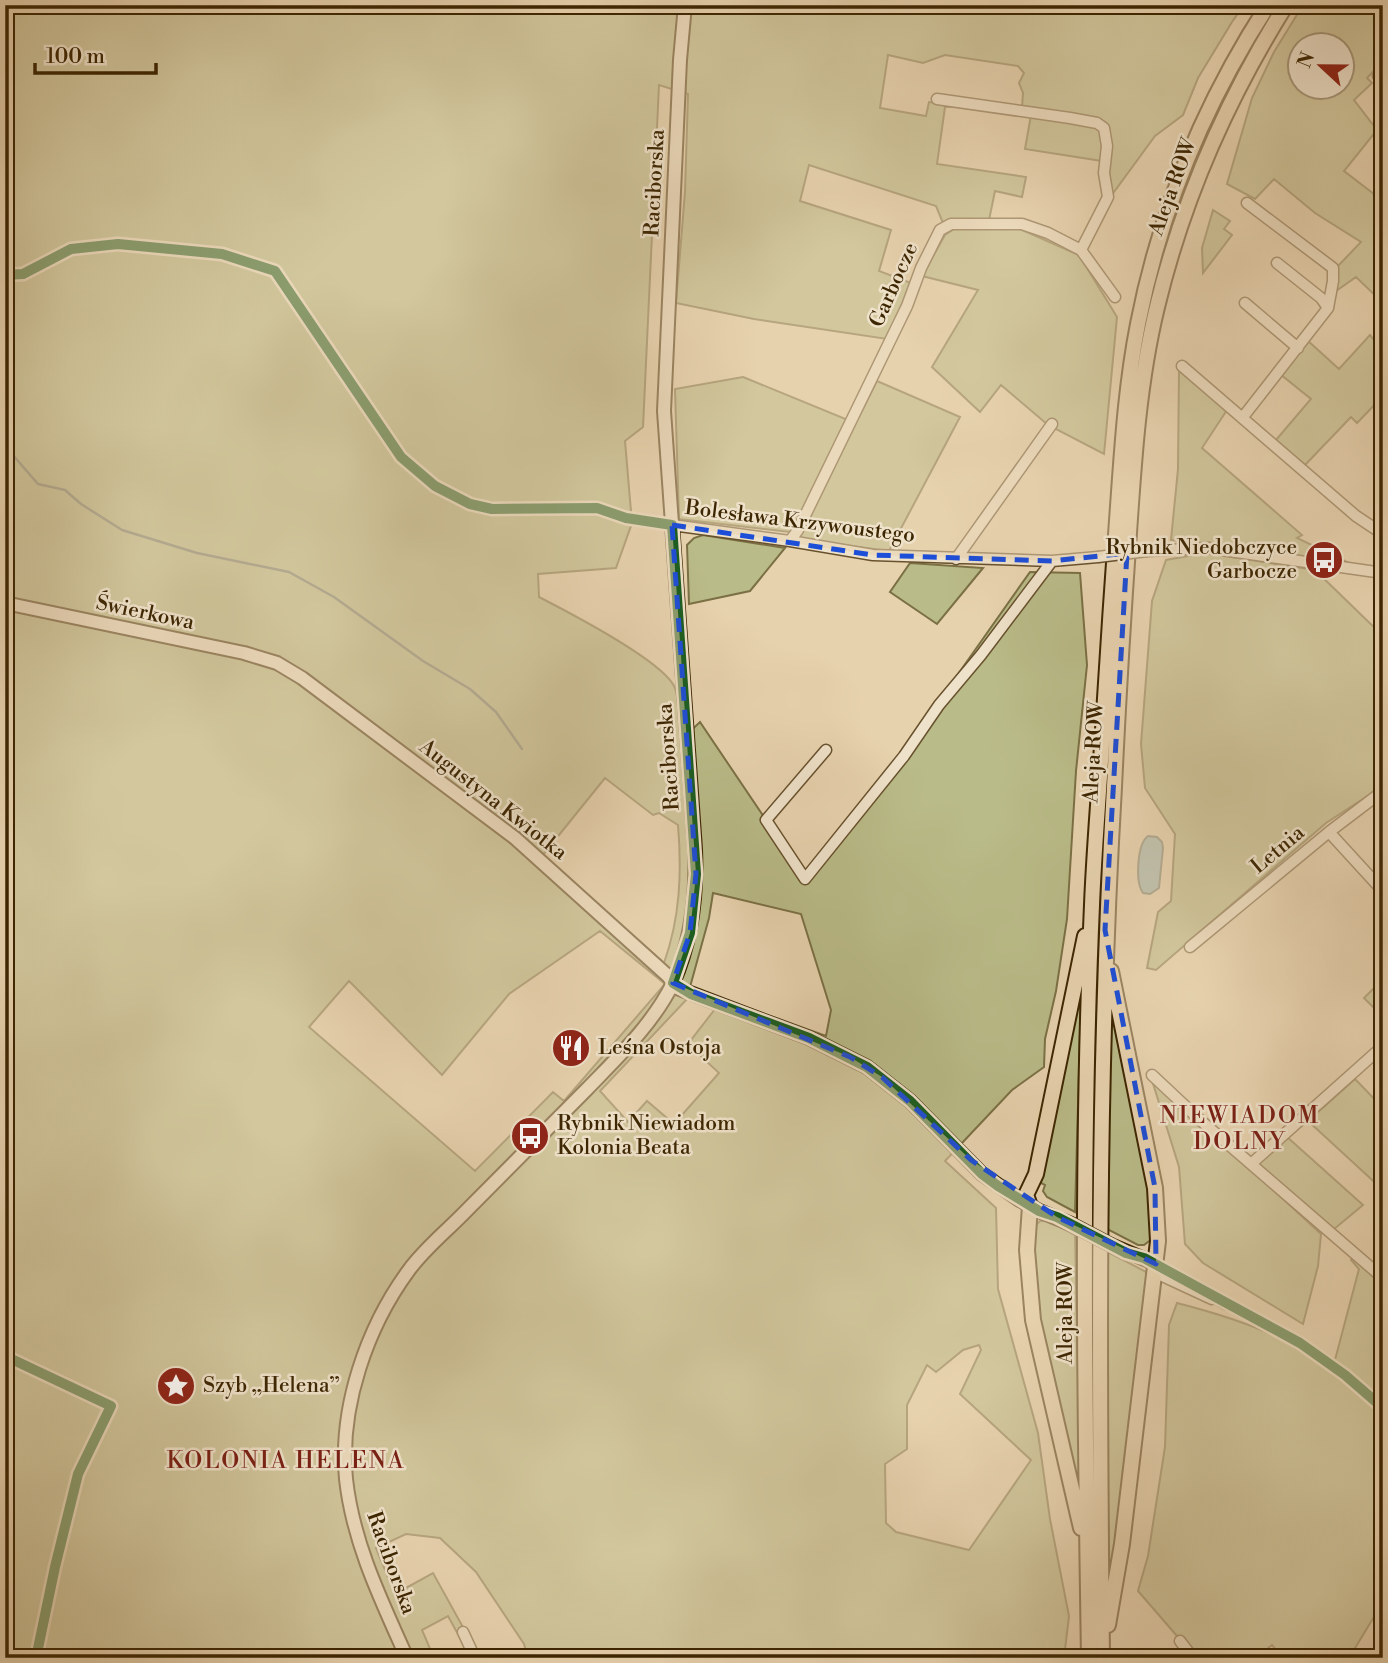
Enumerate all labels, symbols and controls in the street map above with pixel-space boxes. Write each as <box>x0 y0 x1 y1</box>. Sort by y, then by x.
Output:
scale bar <box>35 32 156 76</box>
north arrow <box>1286 32 1356 102</box>
text: 100 m <box>46 44 105 70</box>
text: N <box>1292 49 1320 71</box>
street label: Raciborska <box>639 128 671 237</box>
street label: Aleja ROW <box>1143 134 1203 240</box>
street label: Garbocze <box>864 239 924 331</box>
street label: Bolesława Krzywoustego <box>683 495 916 549</box>
place label: Rybnik Niedobczyce Garbocze <box>1105 535 1297 585</box>
bus stop icon: Rybnik Niedobczyce Garbocze <box>1303 539 1345 581</box>
street label: Świerkowa <box>93 587 198 636</box>
street label: Aleja ROW <box>1078 699 1110 805</box>
street label: Raciborska <box>652 702 686 812</box>
street label: Augustyna Kwiotka <box>413 733 573 866</box>
street label: Letnia <box>1246 820 1310 880</box>
restaurant icon: Leśna Ostoja <box>550 1027 592 1069</box>
place label: Leśna Ostoja <box>598 1035 722 1061</box>
district label: NIEWIADOM DOLNY <box>1160 1102 1320 1156</box>
place label: Rybnik Niewiadom Kolonia Beata <box>557 1111 735 1161</box>
bus stop icon: Rybnik Niewiadom Kolonia Beata <box>509 1115 551 1157</box>
street label: Aleja ROW <box>1053 1261 1079 1365</box>
place icon: Szyb „Helena” <box>155 1365 197 1407</box>
place label: Szyb „Helena” <box>203 1373 340 1399</box>
district label: KOLONIA HELENA <box>166 1447 406 1475</box>
street label: Raciborska <box>360 1508 422 1618</box>

